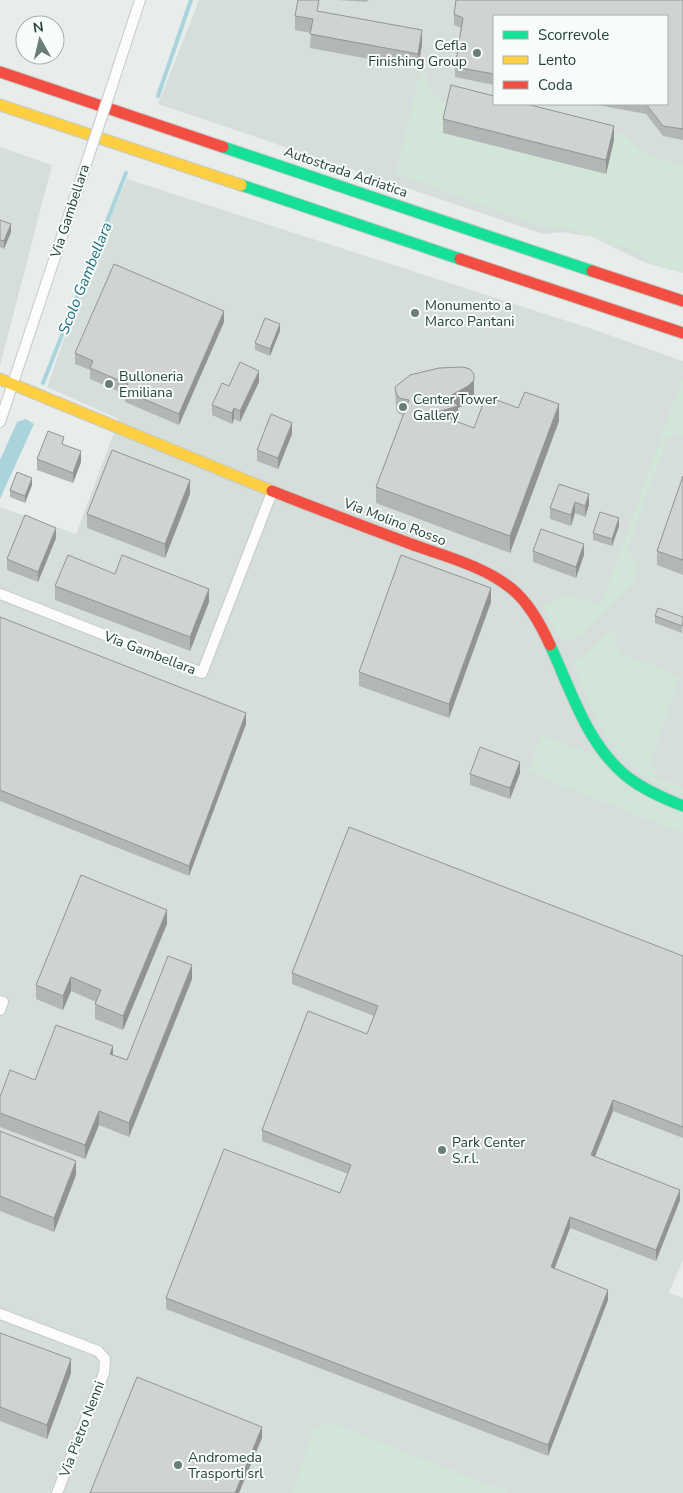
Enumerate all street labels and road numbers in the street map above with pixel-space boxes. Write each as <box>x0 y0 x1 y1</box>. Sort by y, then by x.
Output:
street label: Autostrada Adriatica <box>282 142 410 202</box>
street label: Via Gambellara <box>46 162 94 261</box>
street label: Via Molino Rosso <box>340 493 449 550</box>
street label: Via Gambellara <box>100 626 199 679</box>
street label: Via Pietro Nenni <box>55 1378 109 1481</box>

